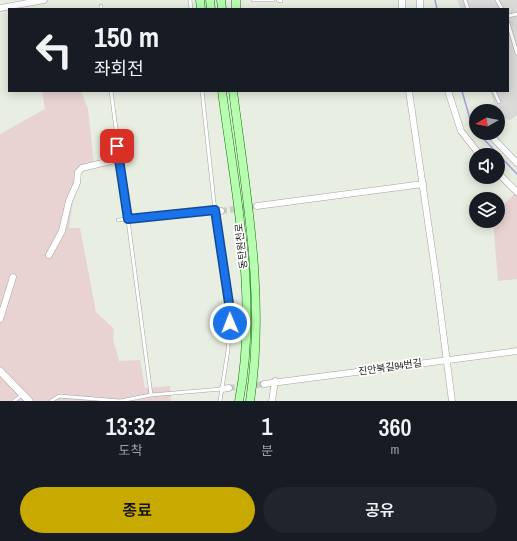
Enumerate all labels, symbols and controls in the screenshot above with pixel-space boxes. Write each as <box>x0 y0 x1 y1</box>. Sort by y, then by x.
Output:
text: 150 m <box>94 18 159 56</box>
icon: left <box>28 24 80 76</box>
text: 좌회전 <box>94 56 144 81</box>
north arrow <box>469 104 505 140</box>
map controls <box>469 104 505 228</box>
pin <box>100 129 134 163</box>
icon: arrive <box>106 135 128 157</box>
button: sound <box>469 148 505 184</box>
button: layers <box>469 192 505 228</box>
street label: 동탄원천로 <box>232 222 250 270</box>
position arrow <box>209 302 251 344</box>
street label: 진안북길94번길 <box>357 356 423 378</box>
text: 13:32 <box>106 410 156 442</box>
text: 1 <box>262 410 273 442</box>
text: 360 <box>379 411 411 443</box>
text: m <box>391 441 399 458</box>
text: 도착 <box>119 442 142 459</box>
text: 분 <box>261 442 273 459</box>
button: 종료 <box>20 487 255 533</box>
button: 공유 <box>263 487 497 533</box>

